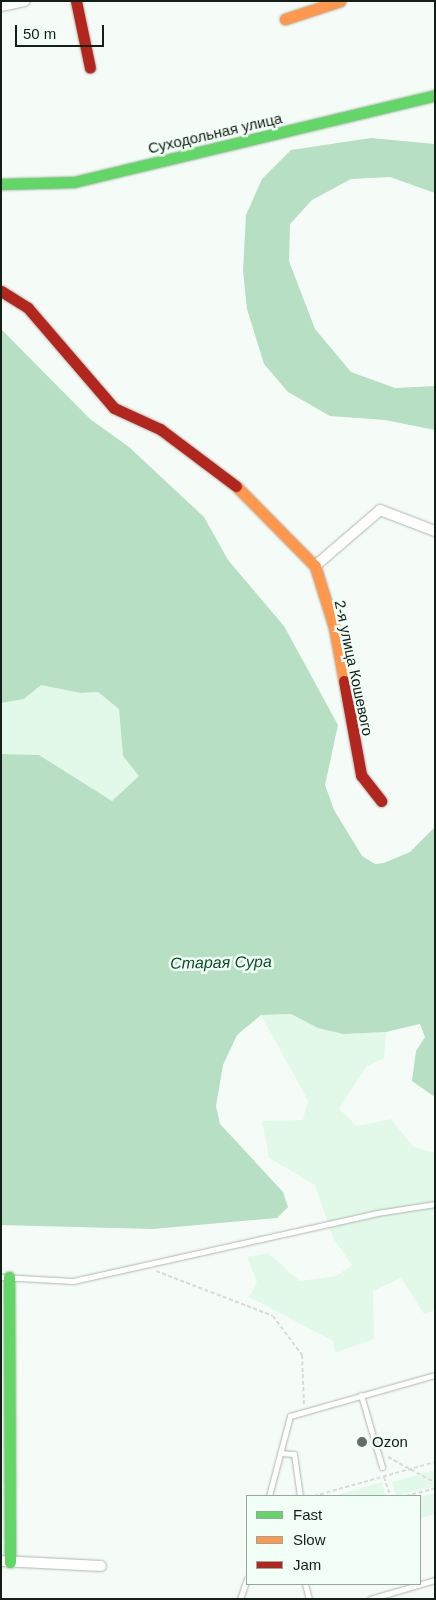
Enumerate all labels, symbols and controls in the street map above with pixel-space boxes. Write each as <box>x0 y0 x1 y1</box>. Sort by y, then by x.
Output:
scale bar <box>18 15 106 47</box>
text: 50 m <box>23 25 56 42</box>
street label: Суходольная улица <box>146 109 284 157</box>
street label: 2-я улица Кошевого <box>331 599 377 737</box>
water label: Старая Сура <box>170 953 272 973</box>
place label: Ozon <box>372 1433 408 1451</box>
marker: Ozon <box>356 1436 368 1448</box>
legend <box>246 1495 421 1585</box>
text: Fast <box>293 1506 322 1523</box>
text: Slow <box>293 1531 326 1548</box>
text: Jam <box>293 1556 321 1573</box>

